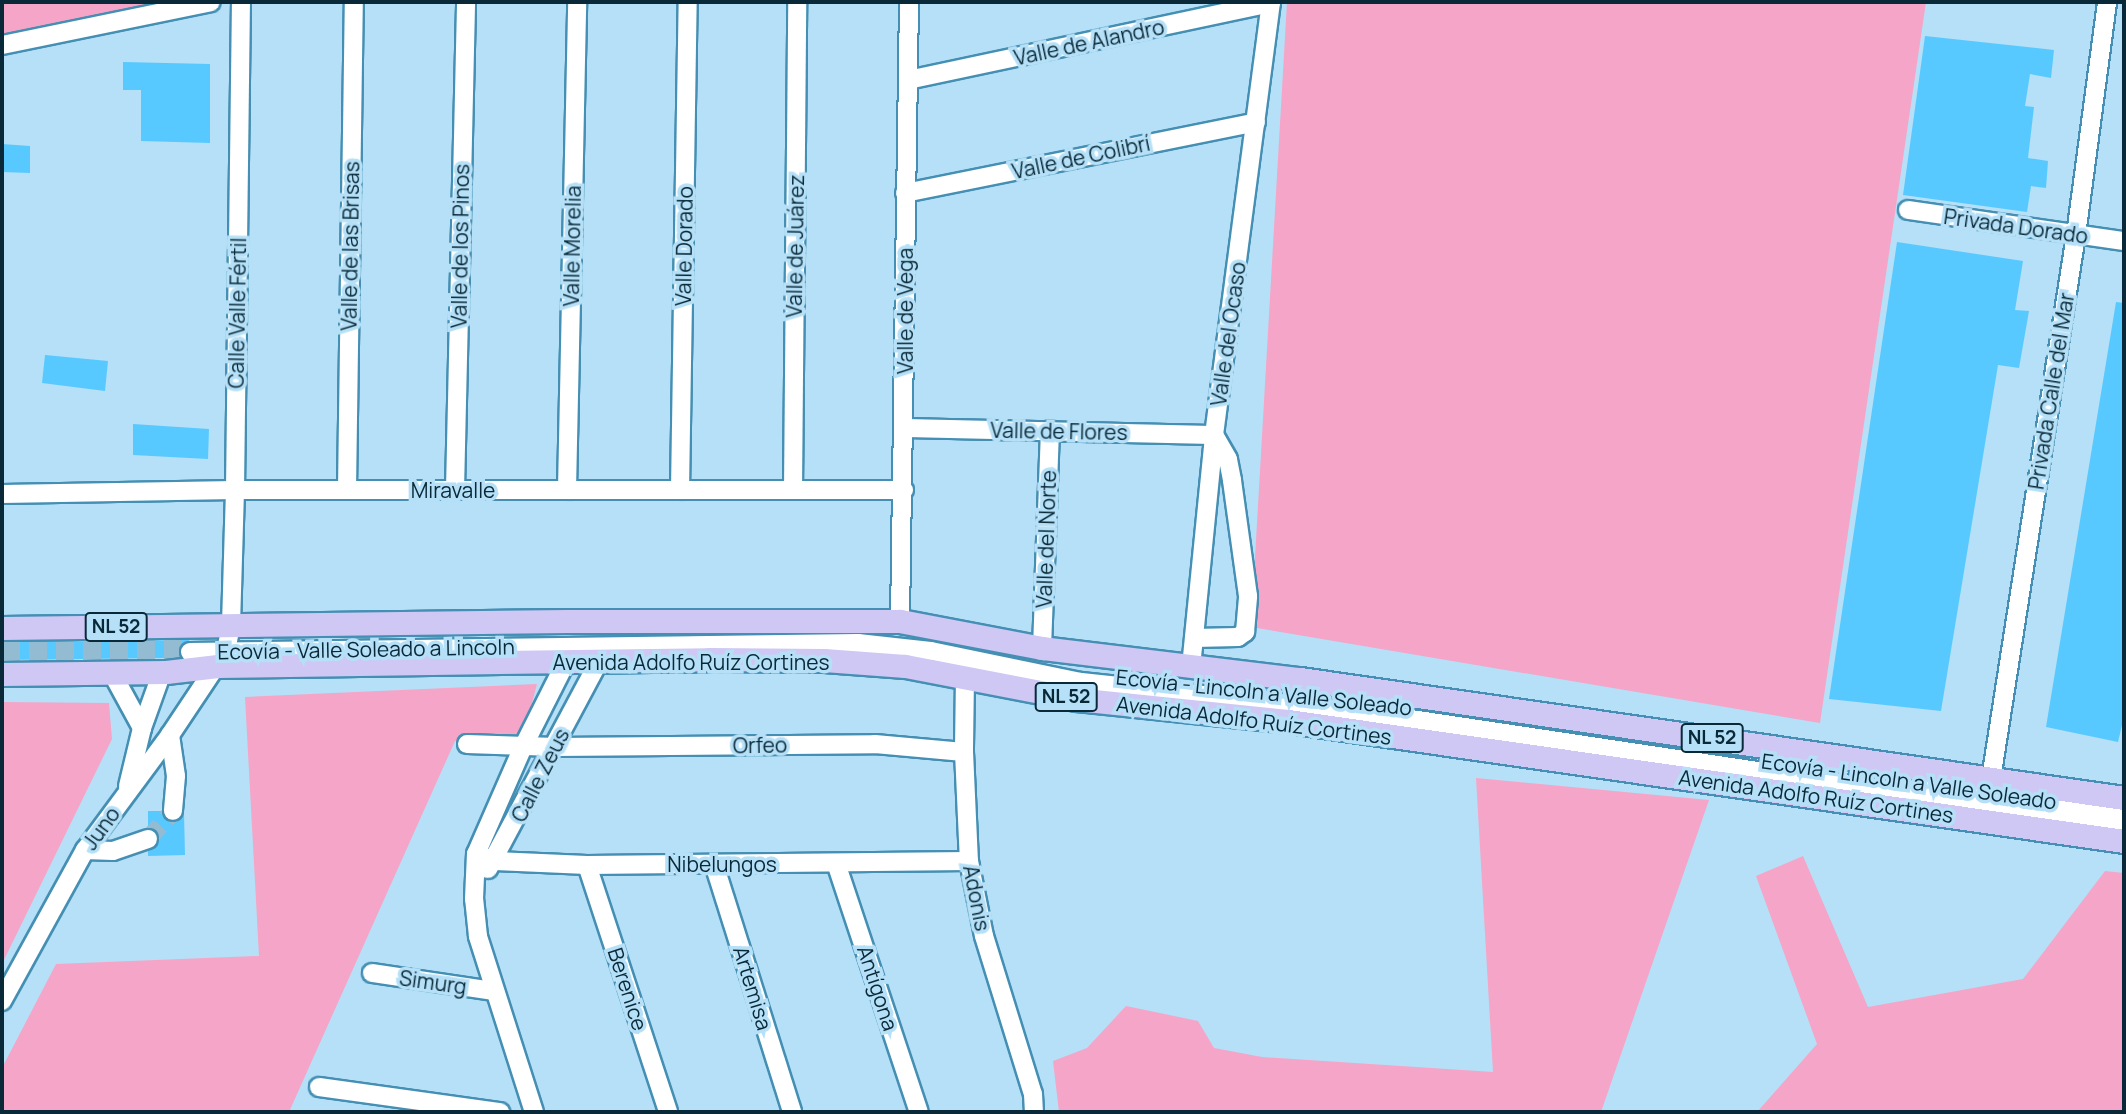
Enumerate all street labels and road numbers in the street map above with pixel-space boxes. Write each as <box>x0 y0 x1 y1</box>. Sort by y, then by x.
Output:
street label: Valle de Alandro <box>1012 14 1166 70</box>
street label: Valle de Colibrí <box>1010 130 1152 184</box>
street label: Valle de las Brisas <box>336 161 364 331</box>
street label: Valle de los Pinos <box>446 164 474 328</box>
street label: Valle de Juárez <box>781 174 809 318</box>
street label: Valle Morelia <box>558 185 586 307</box>
street label: Valle Dorado <box>670 186 698 306</box>
street label: Privada Dorado <box>1942 203 2090 249</box>
street label: Calle Valle Fértil <box>223 237 251 389</box>
street label: Valle de Vega <box>892 248 918 374</box>
street label: Valle del Ocaso <box>1205 260 1251 408</box>
street label: Privada Calle del Mar <box>2023 291 2079 491</box>
street label: Valle de Flores <box>990 417 1128 445</box>
street label: Valle del Norte <box>1031 470 1061 608</box>
street label: Miravalle <box>411 477 495 503</box>
road number: NL 52 <box>83 612 149 642</box>
street label: Ecovía - Valle Soleado a Lincoln <box>217 634 515 664</box>
street label: Avenida Adolfo Ruíz Cortines <box>552 649 830 675</box>
street label: Ecovía - Lincoln a Valle Soleado <box>1115 664 1413 720</box>
road number: NL 52 <box>1033 682 1099 712</box>
street label: Avenida Adolfo Ruíz Cortines <box>1115 691 1393 749</box>
road number: NL 52 <box>1679 722 1745 754</box>
street label: Calle Zeus <box>506 724 574 826</box>
street label: Orfeo <box>733 732 787 758</box>
street label: Ecovía - Lincoln a Valle Soleado <box>1760 748 2058 814</box>
street label: Avenida Adolfo Ruíz Cortines <box>1677 764 1955 828</box>
street label: Juno <box>77 802 125 854</box>
street label: Nibelungos <box>667 851 777 877</box>
street label: Adonis <box>958 863 996 933</box>
street label: Antígona <box>852 942 904 1034</box>
street label: Artemisa <box>728 943 778 1033</box>
street label: Berenice <box>603 944 653 1034</box>
street label: Simurg <box>398 965 468 999</box>

